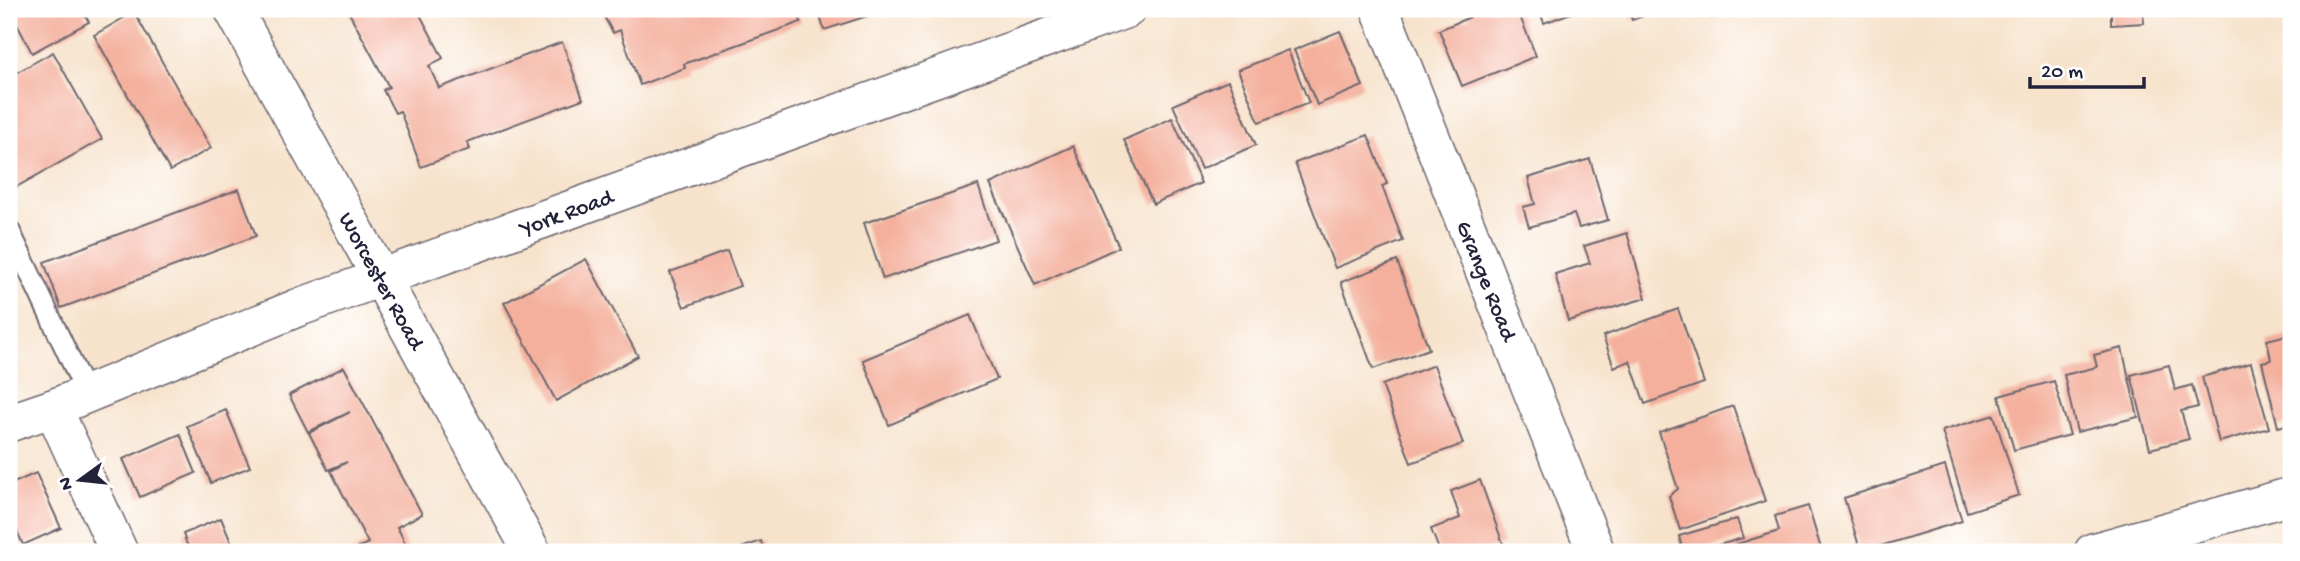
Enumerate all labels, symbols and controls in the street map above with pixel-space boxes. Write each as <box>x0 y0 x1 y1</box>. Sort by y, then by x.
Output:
scale bar <box>2030 46 2144 90</box>
text: 20 m <box>2041 61 2083 86</box>
street label: York Road <box>515 185 619 244</box>
street label: Worcester Road <box>331 208 430 356</box>
street label: Grange Road <box>1448 217 1522 347</box>
north arrow <box>46 446 116 516</box>
text: N <box>54 475 80 492</box>

